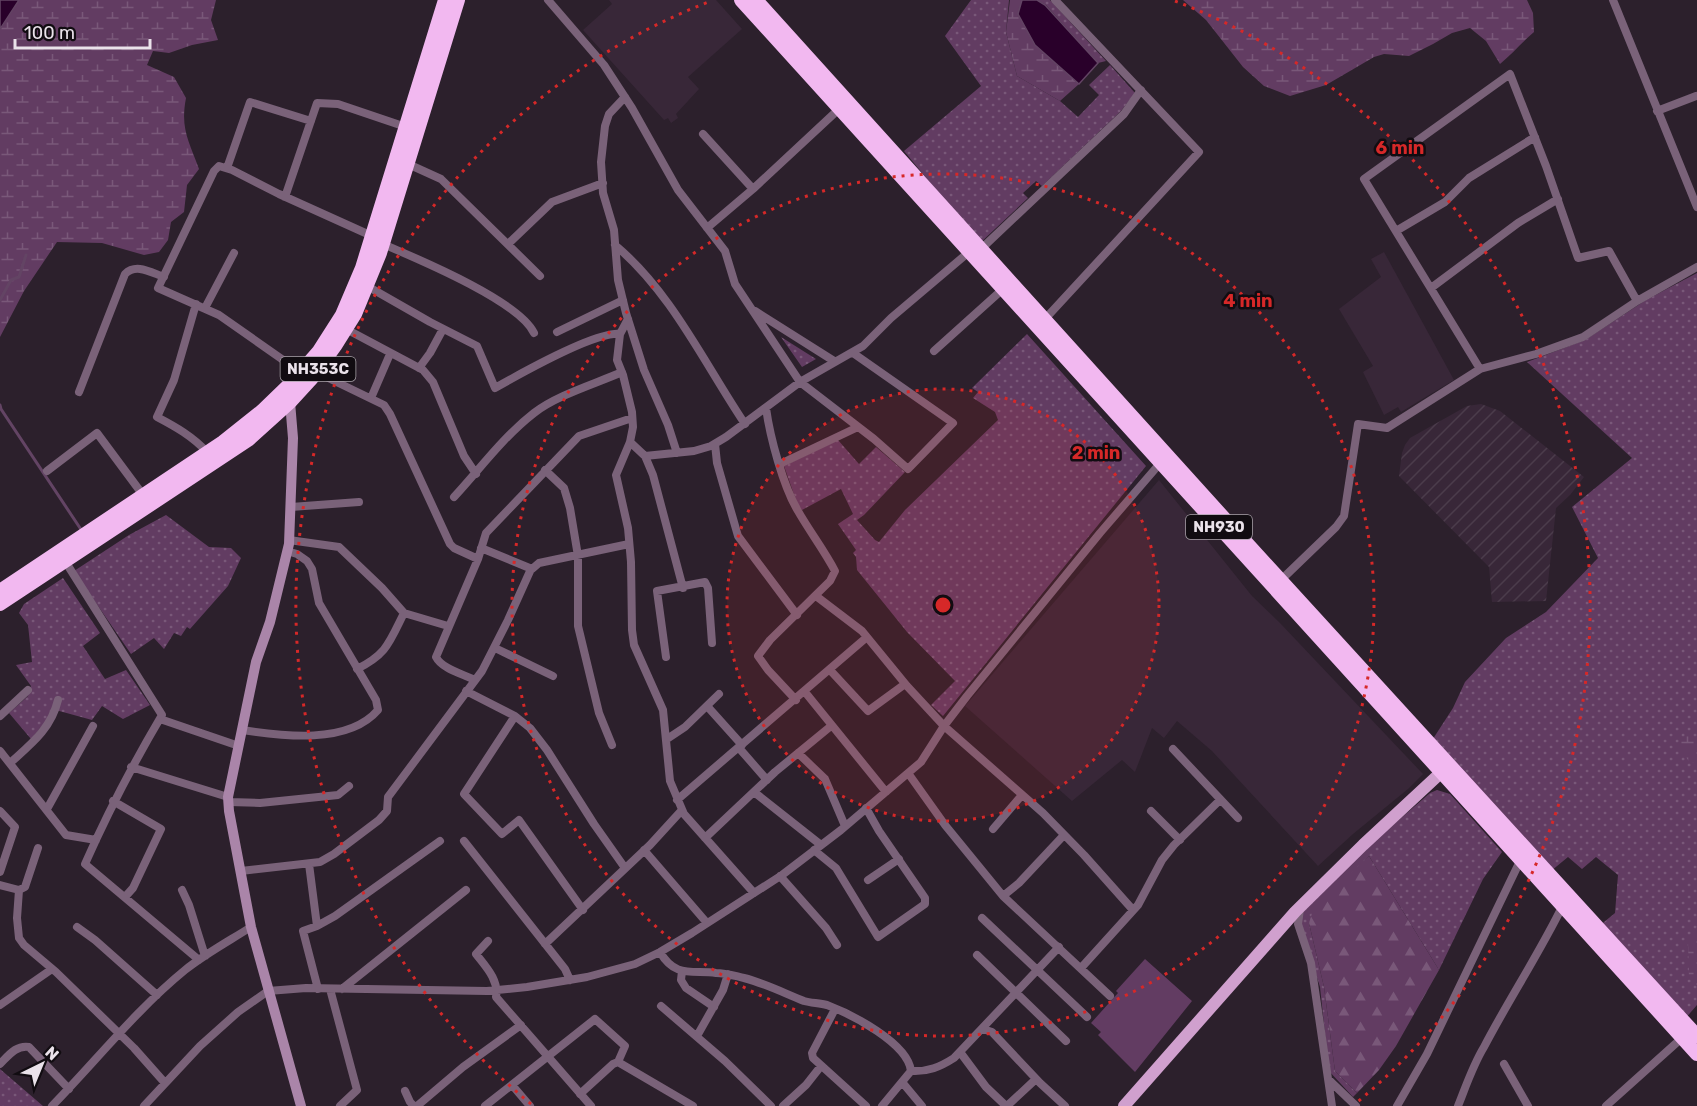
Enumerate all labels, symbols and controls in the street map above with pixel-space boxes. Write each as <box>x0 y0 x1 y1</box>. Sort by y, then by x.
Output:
scale bar <box>15 12 150 50</box>
text: 100 m <box>24 22 75 44</box>
text: 6 min <box>1376 137 1424 159</box>
text: 4 min <box>1223 290 1273 312</box>
road number: NH353C <box>280 357 356 381</box>
text: 2 min <box>1072 442 1120 464</box>
road number: NH930 <box>1186 515 1252 539</box>
centre of rings <box>933 595 953 615</box>
north arrow <box>12 1034 72 1094</box>
text: N <box>41 1043 63 1064</box>

